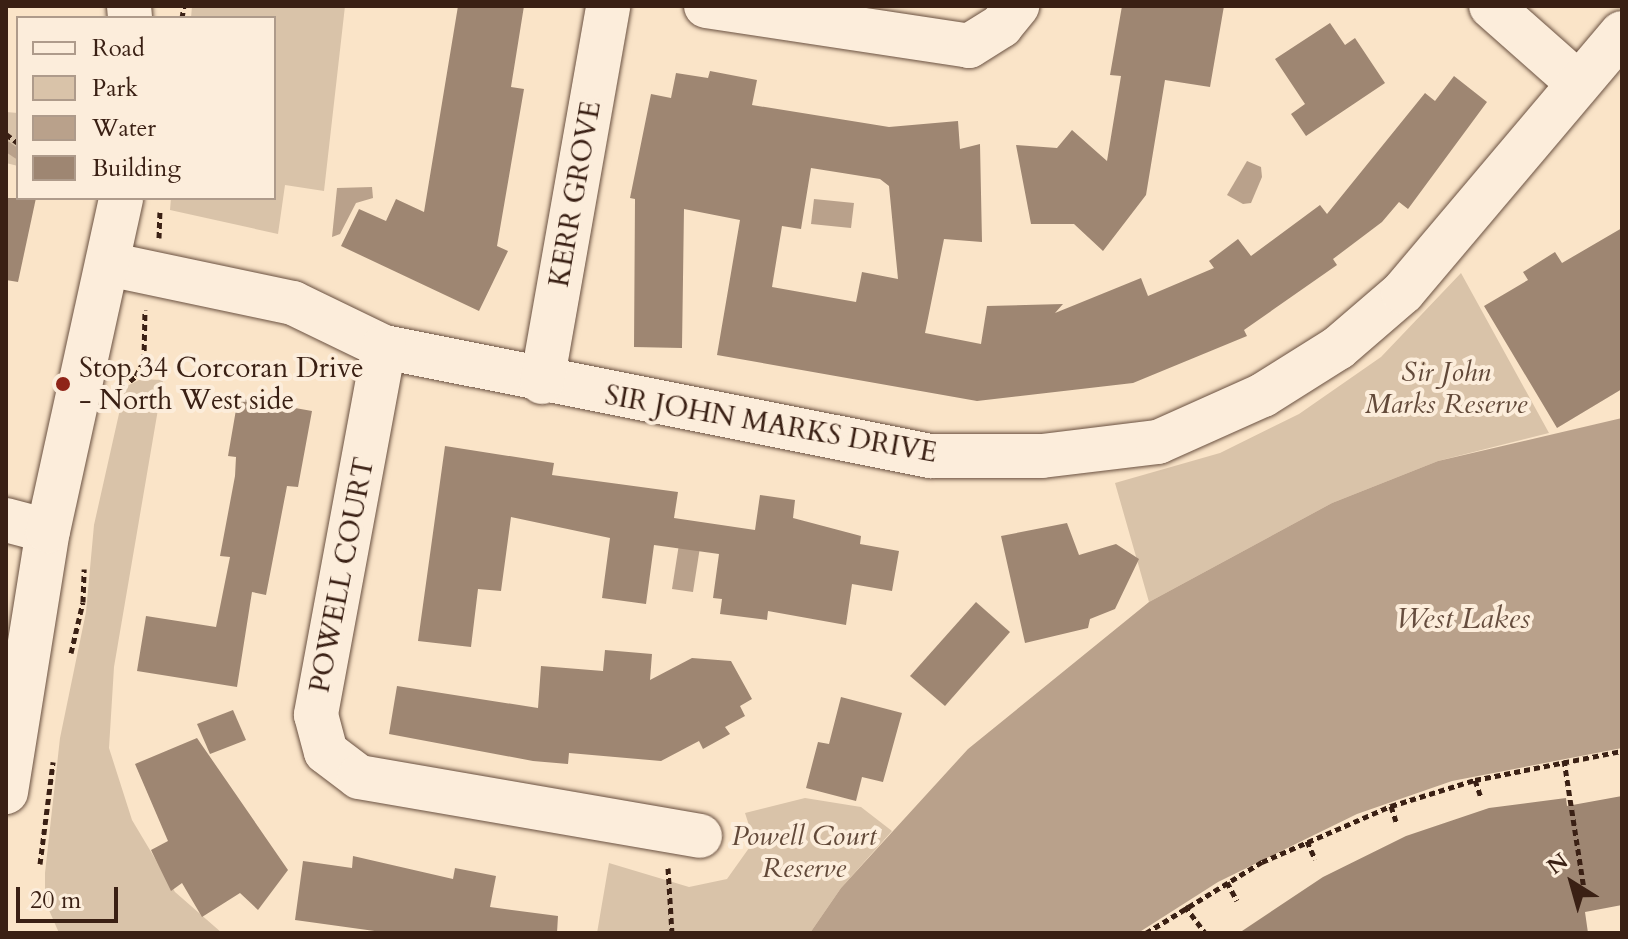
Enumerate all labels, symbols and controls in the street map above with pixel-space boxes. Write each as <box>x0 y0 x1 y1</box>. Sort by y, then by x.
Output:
legend <box>16 16 276 200</box>
text: Road <box>92 32 145 65</box>
text: Park <box>92 72 138 105</box>
street label: KERR GROVE <box>542 98 608 290</box>
text: Water <box>92 112 156 145</box>
text: Building <box>92 152 181 185</box>
place label: Stop 34 Corcoran Drive - North West side <box>79 351 364 417</box>
park label: Sir John Marks Reserve <box>1365 355 1527 421</box>
marker: Stop 34 Corcoran Drive - North West side <box>54 375 72 393</box>
street label: SIR JOHN MARKS DRIVE <box>602 378 940 470</box>
street label: POWELL COURT <box>303 455 381 695</box>
water label: West Lakes <box>1396 601 1530 637</box>
park label: Powell Court Reserve <box>732 819 876 885</box>
north arrow <box>1532 843 1612 923</box>
text: N <box>1541 846 1574 882</box>
scale bar <box>20 871 122 921</box>
text: 20 m <box>30 884 81 917</box>

